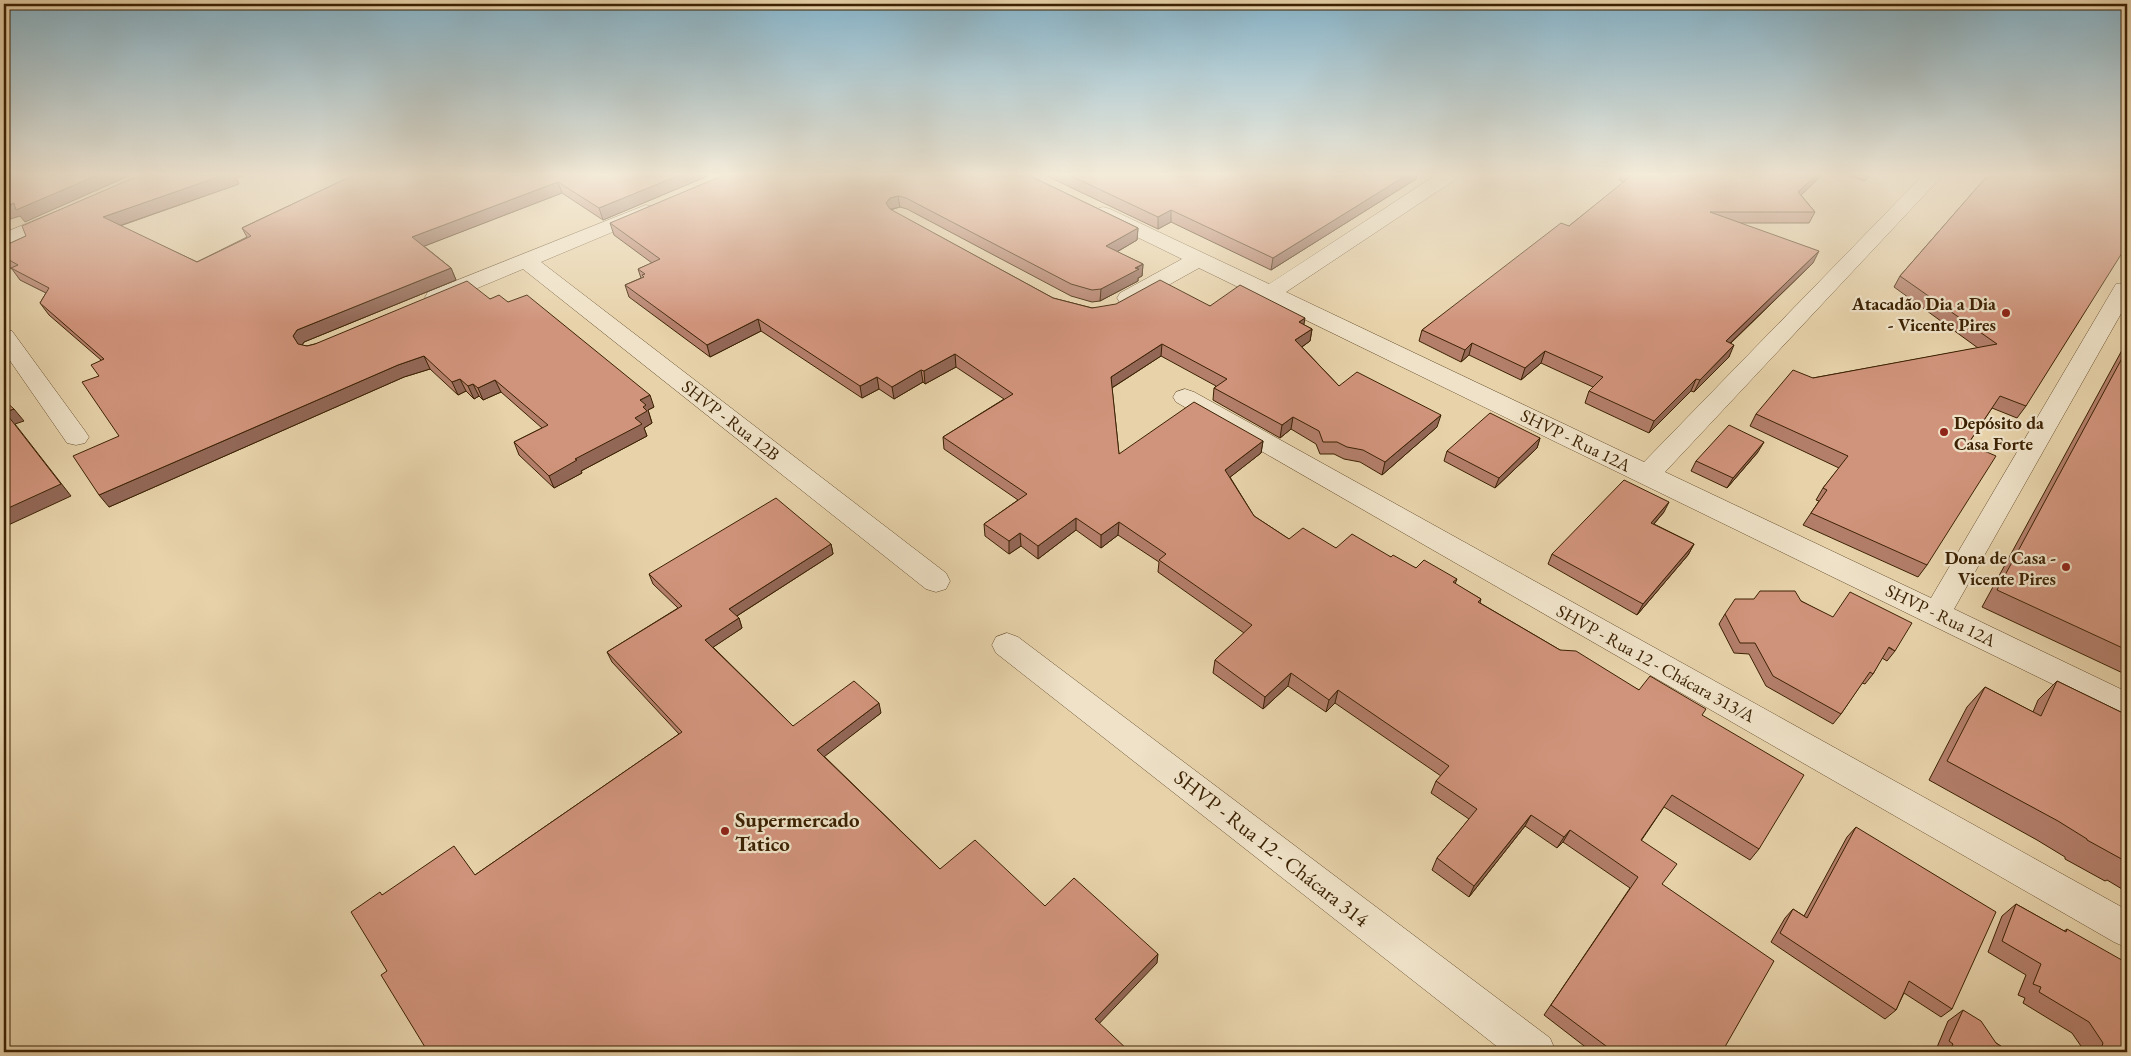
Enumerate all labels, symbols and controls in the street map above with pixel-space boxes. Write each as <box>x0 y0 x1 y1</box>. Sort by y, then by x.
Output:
place label: Atacadão Dia a Dia - Vicente Pires <box>1851 292 1996 336</box>
marker: Atacadão Dia a Dia - Vicente Pires <box>2000 307 2012 319</box>
street label: SHVP - Rua 12B <box>677 375 785 465</box>
street label: SHVP - Rua 12A <box>1517 403 1635 477</box>
place label: Depósito da Casa Forte <box>1954 411 2044 455</box>
marker: Depósito da Casa Forte <box>1938 426 1950 438</box>
place label: Dona de Casa - Vicente Pires <box>1945 546 2056 590</box>
marker: Dona de Casa - Vicente Pires <box>2060 561 2072 573</box>
street label: SHVP - Rua 12A <box>1882 578 2000 652</box>
street label: SHVP - Rua 12 - Chácara 313/A <box>1553 599 1760 727</box>
street label: SHVP - Rua 12 - Chácara 314 <box>1169 763 1376 933</box>
place label: Supermercado Tatico <box>735 806 860 857</box>
marker: Supermercado Tatico <box>719 825 731 837</box>

